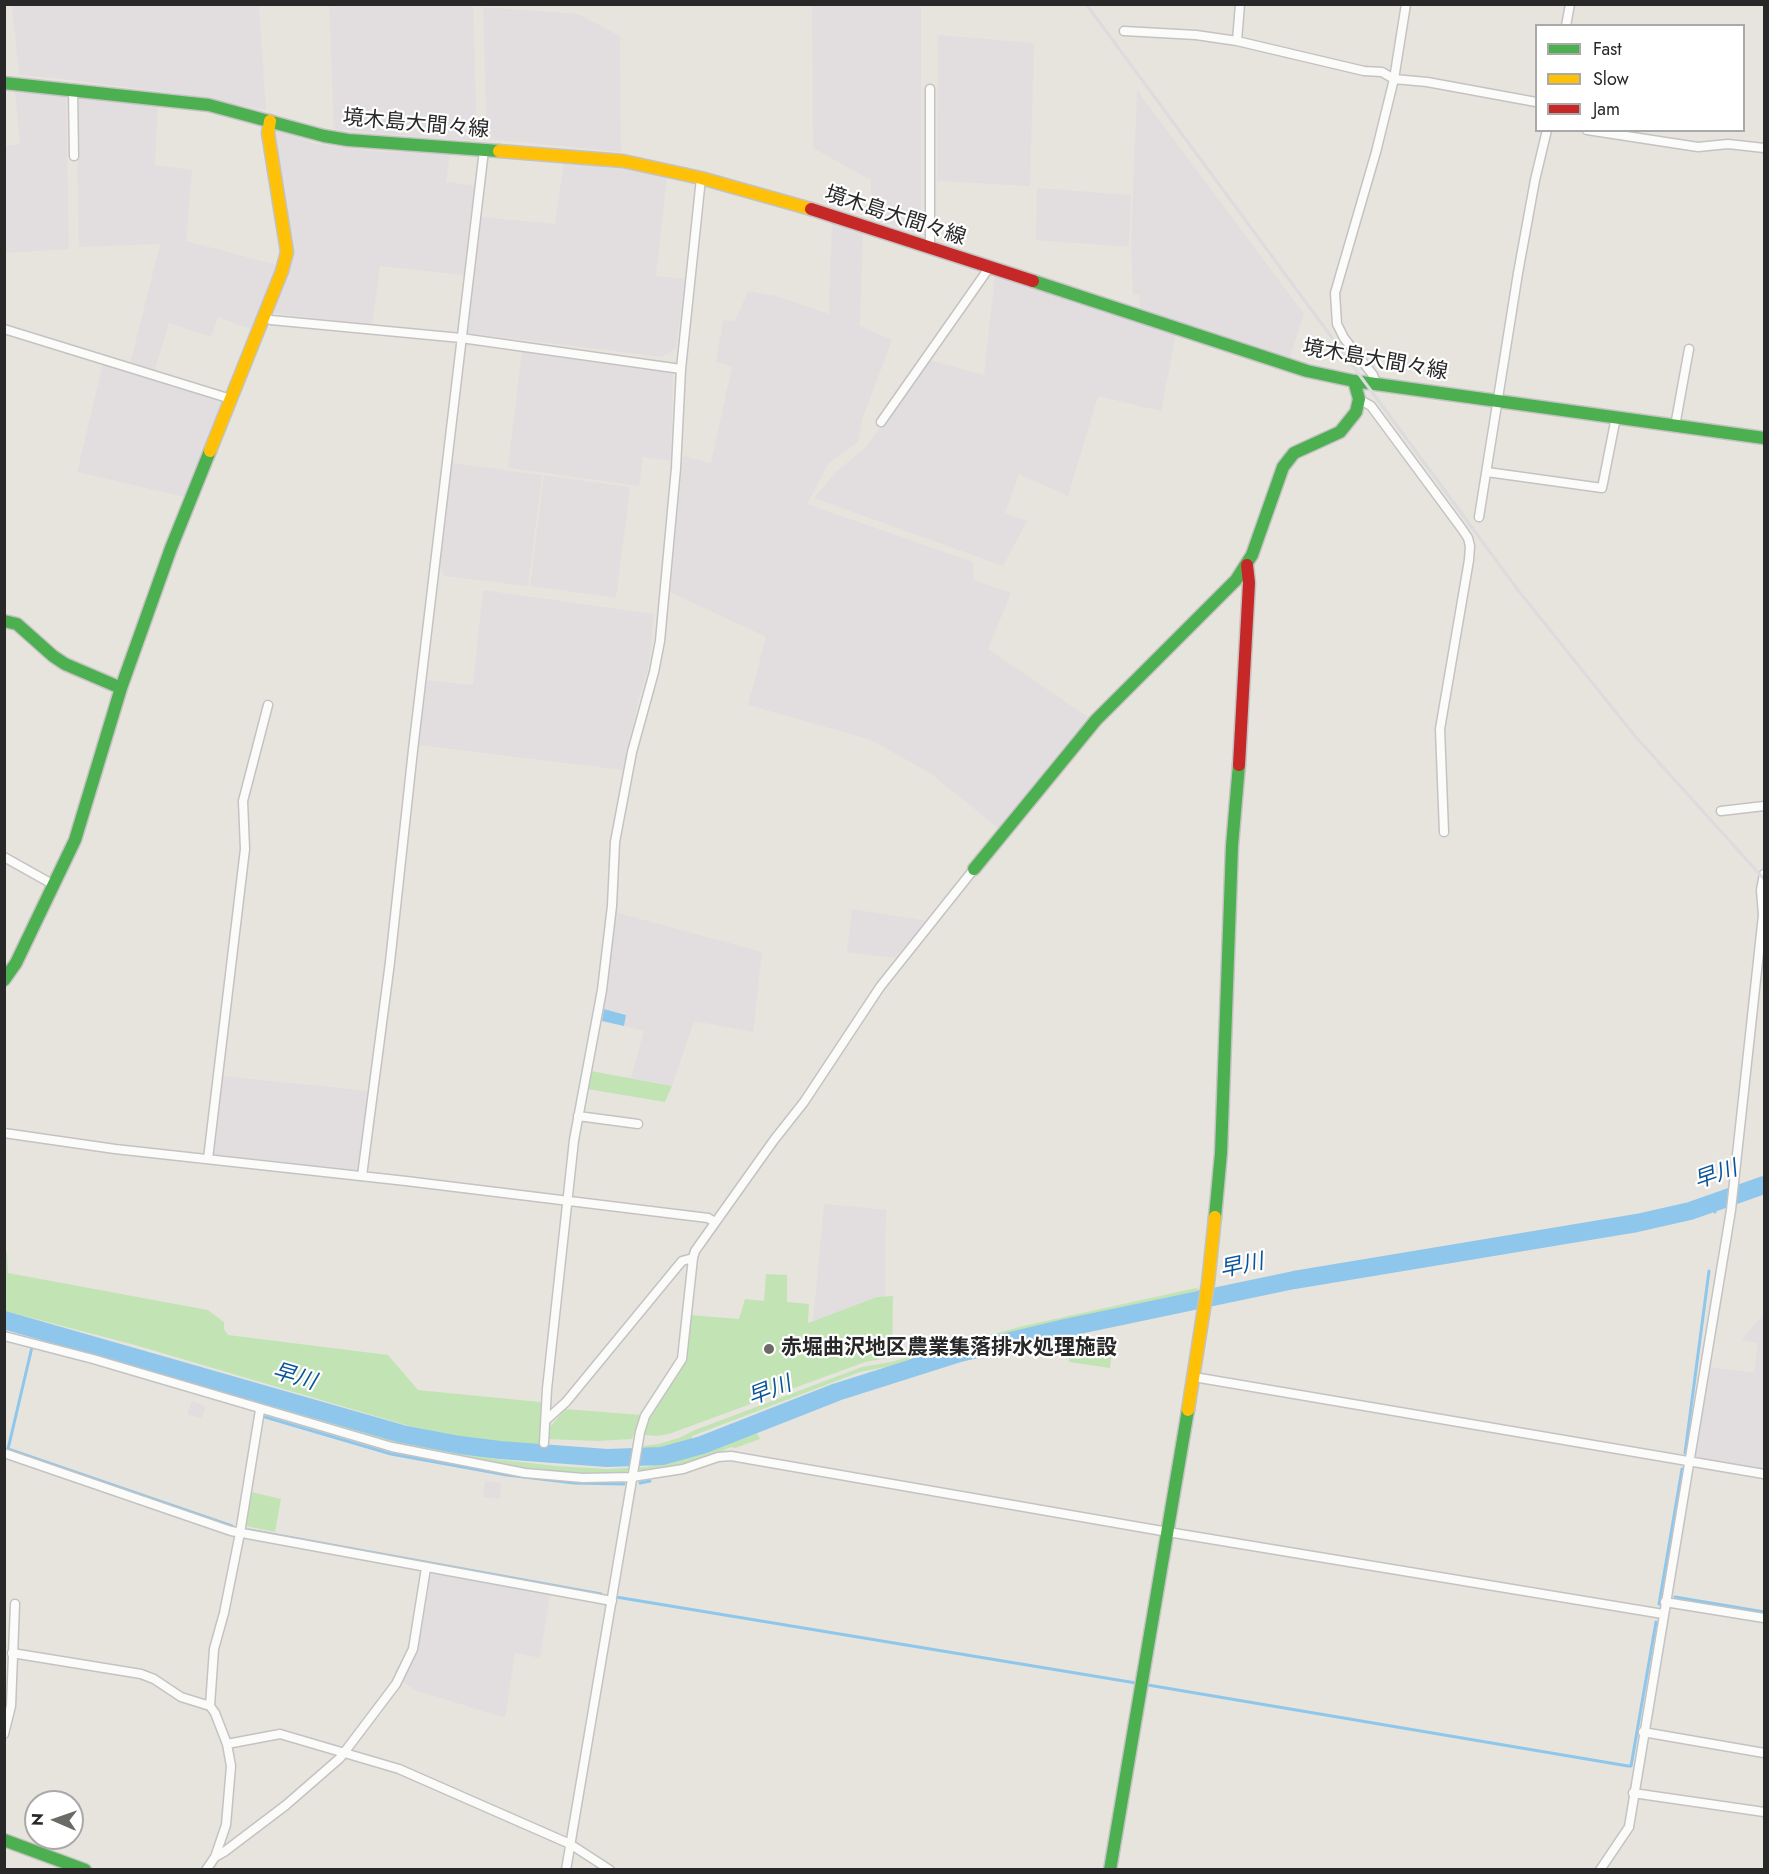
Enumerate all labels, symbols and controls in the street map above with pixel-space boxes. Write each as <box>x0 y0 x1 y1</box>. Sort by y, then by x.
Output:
legend <box>1535 24 1745 132</box>
text: Fast <box>1593 36 1622 62</box>
text: Slow <box>1593 66 1629 92</box>
text: Jam <box>1593 96 1620 122</box>
street label: 境木島大間々線 <box>342 106 490 144</box>
street label: 境木島大間々線 <box>821 182 969 252</box>
street label: 境木島大間々線 <box>1300 336 1450 386</box>
water label: 早川 <box>1691 1156 1741 1196</box>
water label: 早川 <box>1218 1250 1266 1284</box>
place label: 赤堀曲沢地区農業集落排水処理施設 <box>781 1336 1117 1362</box>
marker: 赤堀曲沢地区農業集落排水処理施設 <box>762 1342 776 1356</box>
water label: 早川 <box>269 1359 319 1397</box>
water label: 早川 <box>745 1372 795 1412</box>
north arrow <box>24 1790 84 1850</box>
text: N <box>26 1813 49 1826</box>

